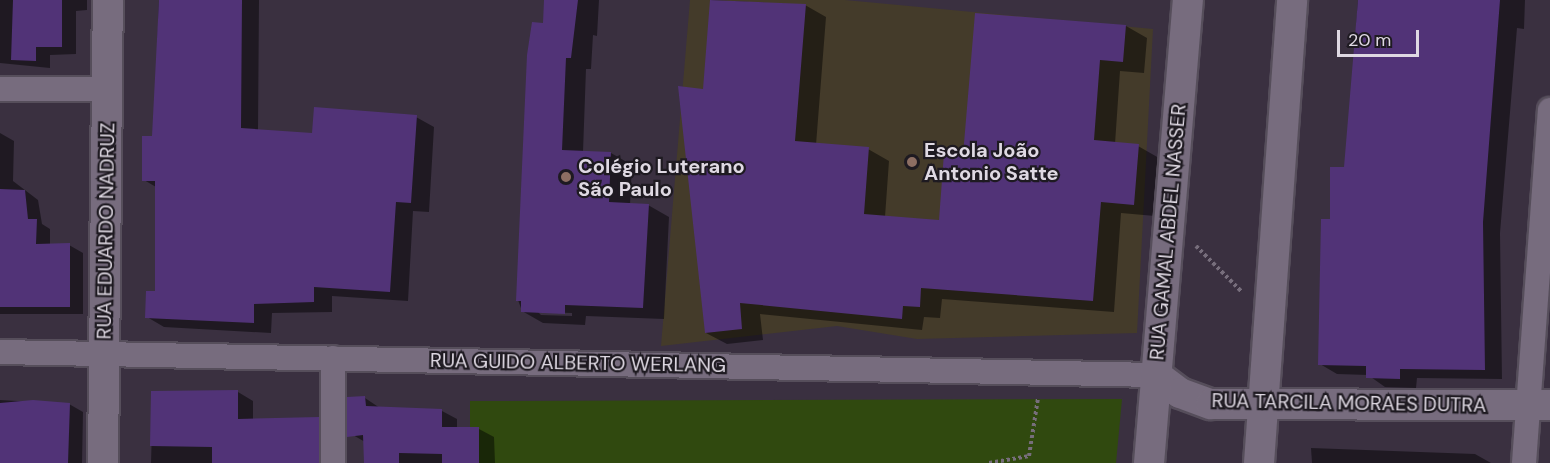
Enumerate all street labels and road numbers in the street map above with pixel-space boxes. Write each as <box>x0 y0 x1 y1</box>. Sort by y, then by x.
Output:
street label: RUA GAMAL ABDEL NASSER <box>1145 103 1191 361</box>
street label: RUA EDUARDO NADRUZ <box>92 122 120 340</box>
street label: RUA GUIDO ALBERTO WERLANG <box>430 348 726 378</box>
street label: RUA TARCILA MORAES DUTRA <box>1211 389 1487 417</box>

